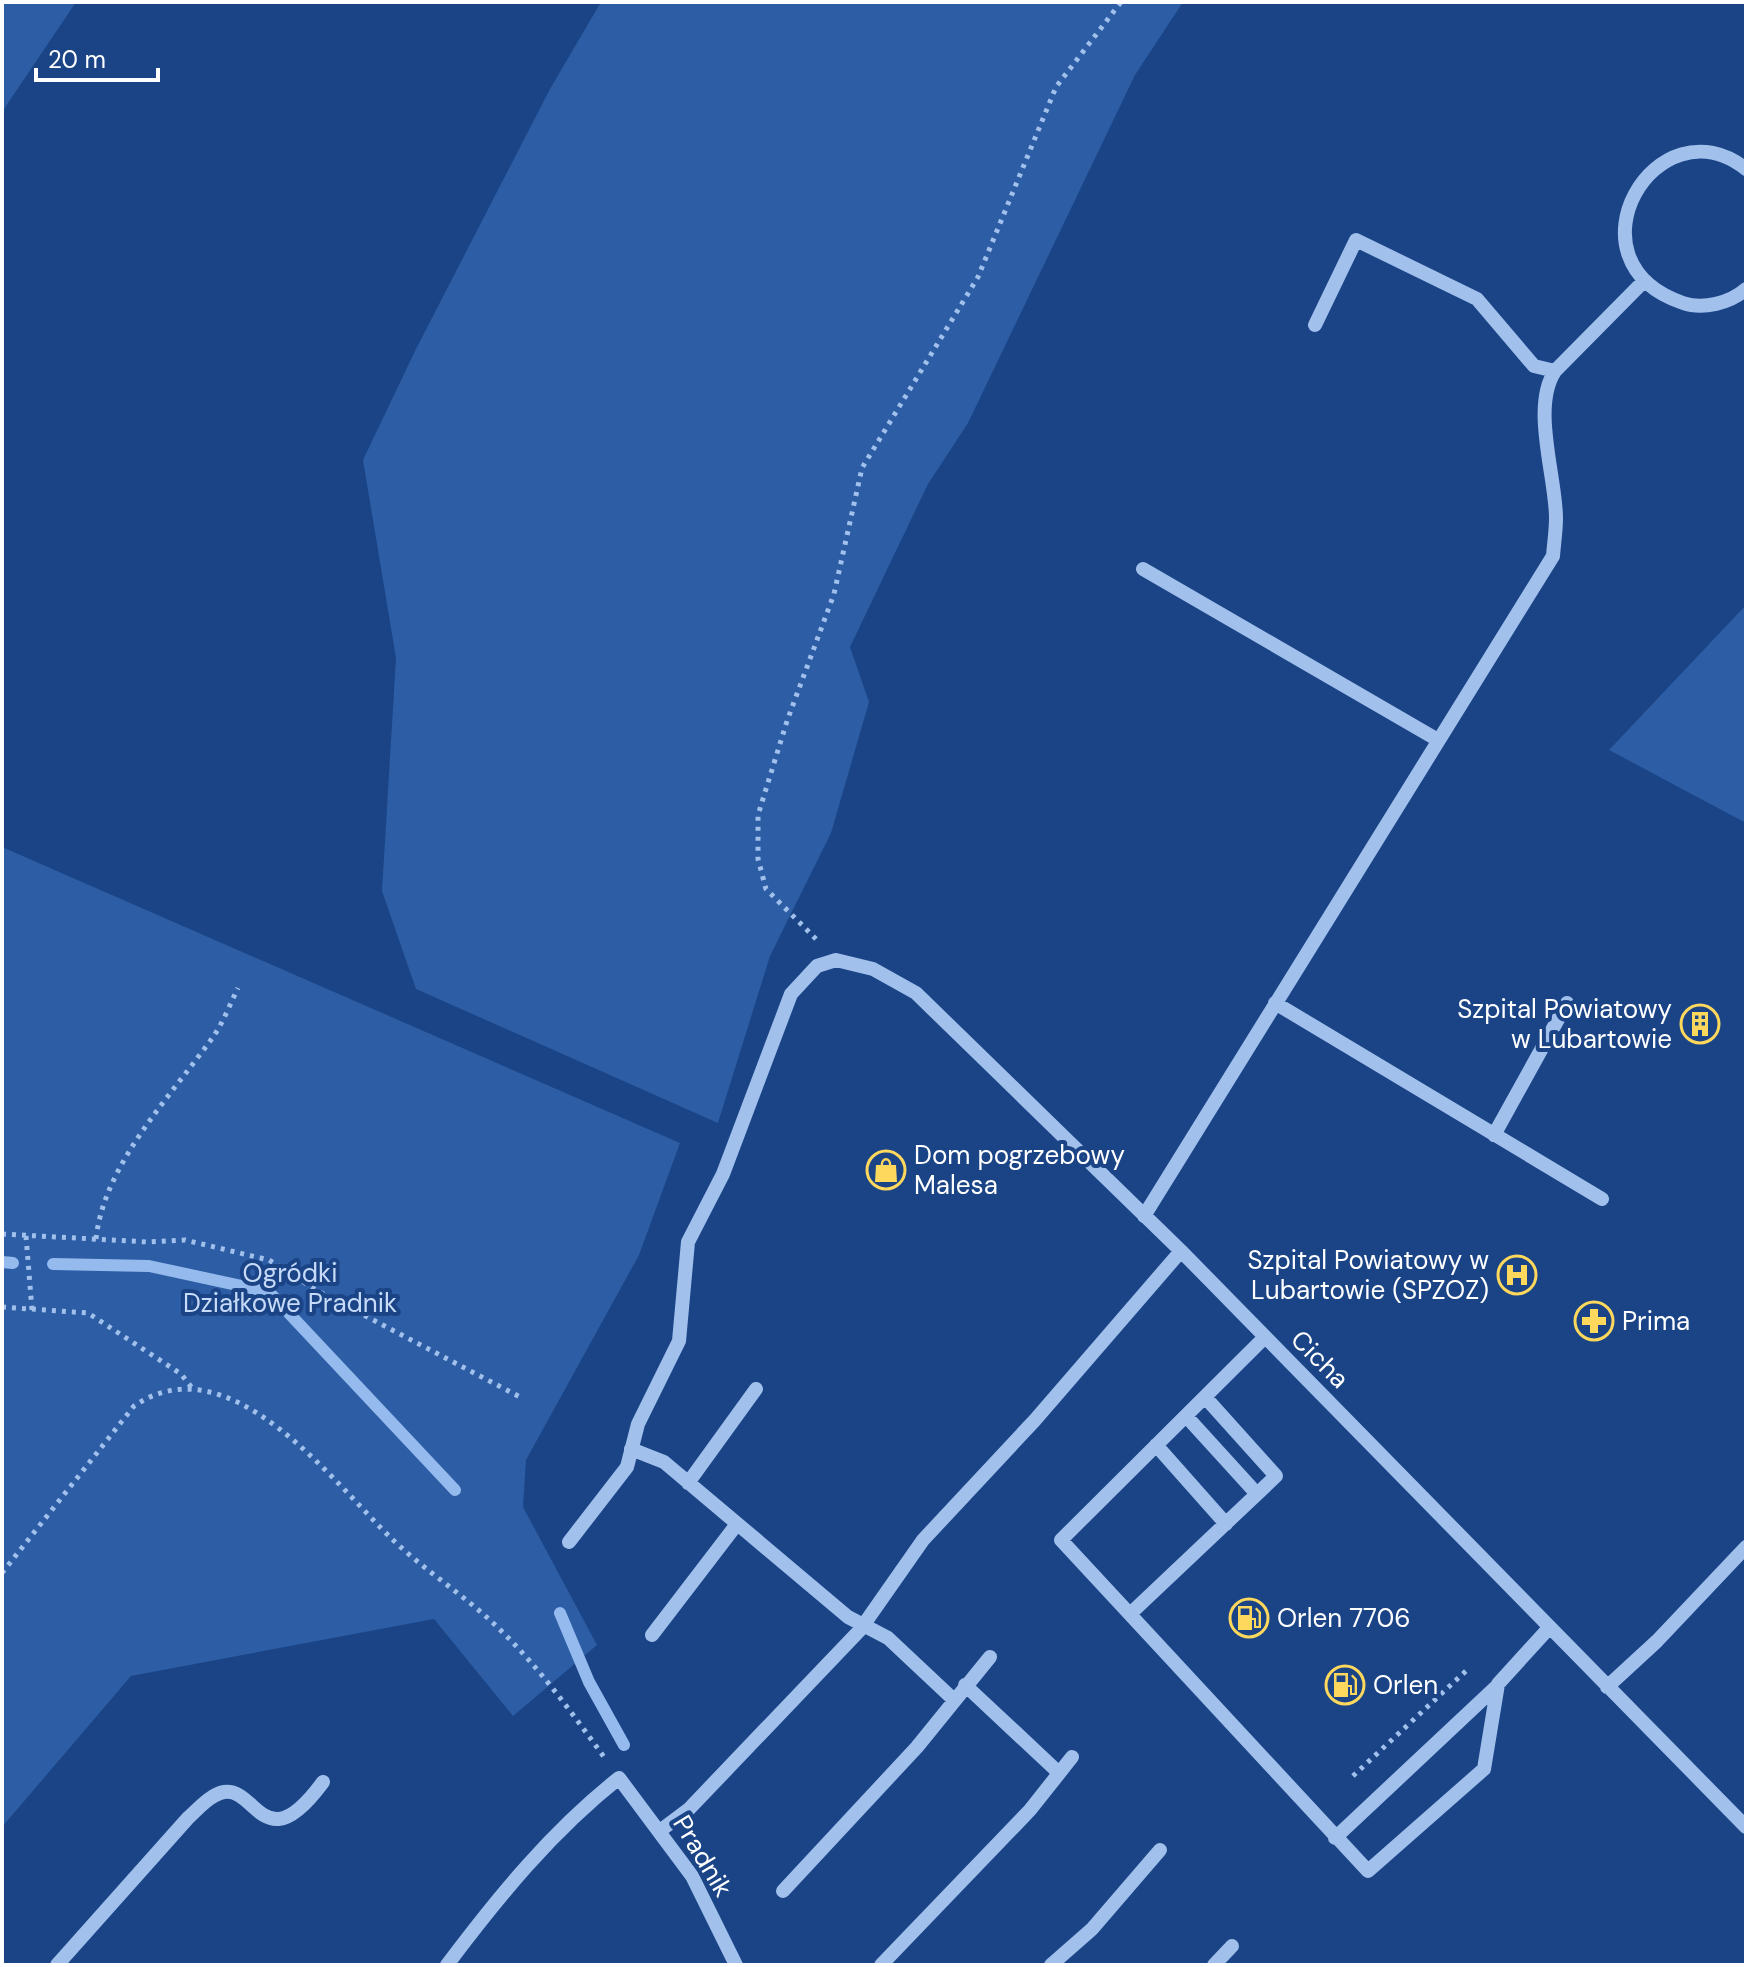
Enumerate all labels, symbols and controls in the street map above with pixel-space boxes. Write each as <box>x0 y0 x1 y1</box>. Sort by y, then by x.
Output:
scale bar <box>36 32 158 82</box>
text: 20 m <box>48 44 106 75</box>
place label: Szpital Powiatowy w Lubartowie <box>1457 992 1672 1056</box>
building icon: Szpital Powiatowy w Lubartowie <box>1679 1003 1721 1045</box>
place label: Dom pogrzebowy Malesa <box>914 1138 1125 1202</box>
shop icon: Dom pogrzebowy Malesa <box>865 1149 907 1191</box>
place label: Szpital Powiatowy w Lubartowie (SPZOZ) <box>1248 1243 1489 1307</box>
hospital icon: Szpital Powiatowy w Lubartowie (SPZOZ) <box>1496 1254 1538 1296</box>
park label: Ogródki Działkowe Pradnik <box>183 1256 397 1320</box>
pharmacy icon: Prima <box>1573 1300 1615 1342</box>
place label: Prima <box>1622 1304 1690 1338</box>
street label: Cicha <box>1284 1323 1356 1395</box>
fuel station icon: Orlen 7706 <box>1228 1597 1270 1639</box>
place label: Orlen 7706 <box>1277 1601 1411 1635</box>
fuel station icon: Orlen <box>1324 1664 1366 1706</box>
place label: Orlen <box>1373 1668 1438 1702</box>
street label: Pradnik <box>665 1809 741 1903</box>

